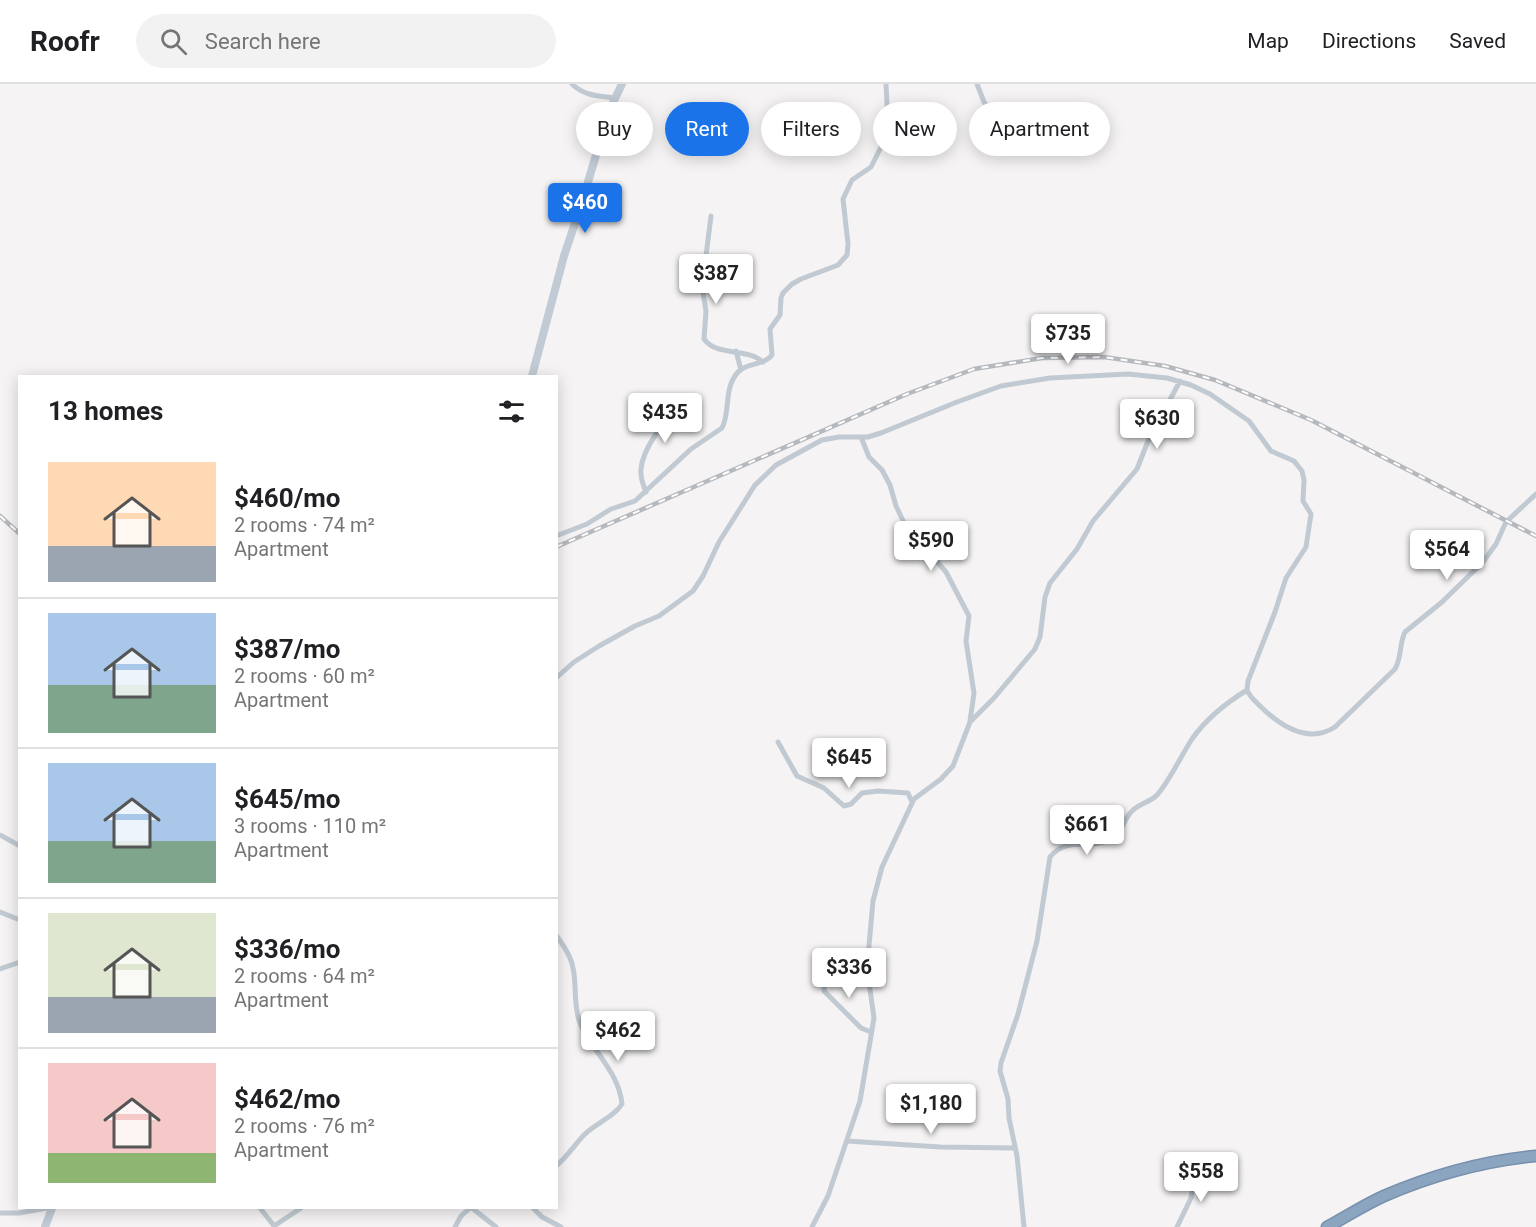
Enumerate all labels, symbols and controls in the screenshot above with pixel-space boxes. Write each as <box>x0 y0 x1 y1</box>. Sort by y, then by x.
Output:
search box <box>136 14 556 68</box>
text: Roofr <box>30 25 100 58</box>
icon: search <box>157 25 190 58</box>
text: Search here <box>205 29 321 54</box>
text: Map <box>1247 29 1289 53</box>
text: Directions <box>1322 29 1416 53</box>
text: Saved <box>1449 29 1506 53</box>
chip: Buy <box>576 102 653 156</box>
chip: Rent <box>665 102 749 156</box>
chip: Filters <box>761 102 861 156</box>
chip: New <box>873 102 957 156</box>
chip: Apartment <box>969 102 1110 156</box>
pin: $460 <box>549 183 621 234</box>
text: $460 <box>562 190 608 214</box>
pin: $387 <box>680 254 752 305</box>
text: $387 <box>693 261 739 285</box>
pin: $735 <box>1032 314 1104 365</box>
text: $735 <box>1045 321 1091 345</box>
pin: $435 <box>629 393 701 444</box>
icon: filters <box>495 395 528 428</box>
text: 13 homes <box>48 396 163 426</box>
pin: $630 <box>1121 399 1193 450</box>
text: $435 <box>642 400 688 424</box>
text: $630 <box>1134 406 1180 430</box>
text: $460/mo <box>234 483 341 513</box>
icon: home <box>96 486 168 558</box>
text: 2 rooms · 74 m² <box>234 513 375 537</box>
pin: $590 <box>895 521 967 572</box>
text: $590 <box>908 528 954 552</box>
pin: $564 <box>1411 530 1483 581</box>
text: Apartment <box>234 537 329 561</box>
text: $564 <box>1424 537 1470 561</box>
text: $387/mo <box>234 634 341 664</box>
icon: home <box>96 637 168 709</box>
text: 2 rooms · 60 m² <box>234 664 375 688</box>
text: Apartment <box>234 688 329 712</box>
pin: $645 <box>813 738 885 789</box>
text: $645 <box>826 745 872 769</box>
text: $645/mo <box>234 784 341 814</box>
icon: home <box>96 787 168 859</box>
pin: $661 <box>1051 805 1123 856</box>
text: $661 <box>1064 812 1110 836</box>
text: 3 rooms · 110 m² <box>234 814 386 838</box>
text: Apartment <box>234 838 329 862</box>
text: $336/mo <box>234 934 341 964</box>
icon: home <box>96 937 168 1009</box>
pin: $336 <box>813 948 885 999</box>
text: $336 <box>826 955 872 979</box>
text: 2 rooms · 64 m² <box>234 964 375 988</box>
text: Apartment <box>234 988 329 1012</box>
pin: $462 <box>582 1011 654 1062</box>
text: $462 <box>595 1018 641 1042</box>
text: $462/mo <box>234 1084 341 1114</box>
pin: $1,180 <box>882 1084 980 1135</box>
icon: home <box>96 1087 168 1159</box>
text: $1,180 <box>900 1091 962 1115</box>
text: 2 rooms · 76 m² <box>234 1114 375 1138</box>
text: Apartment <box>234 1138 329 1162</box>
pin: $558 <box>1165 1152 1237 1203</box>
text: $558 <box>1178 1159 1224 1183</box>

